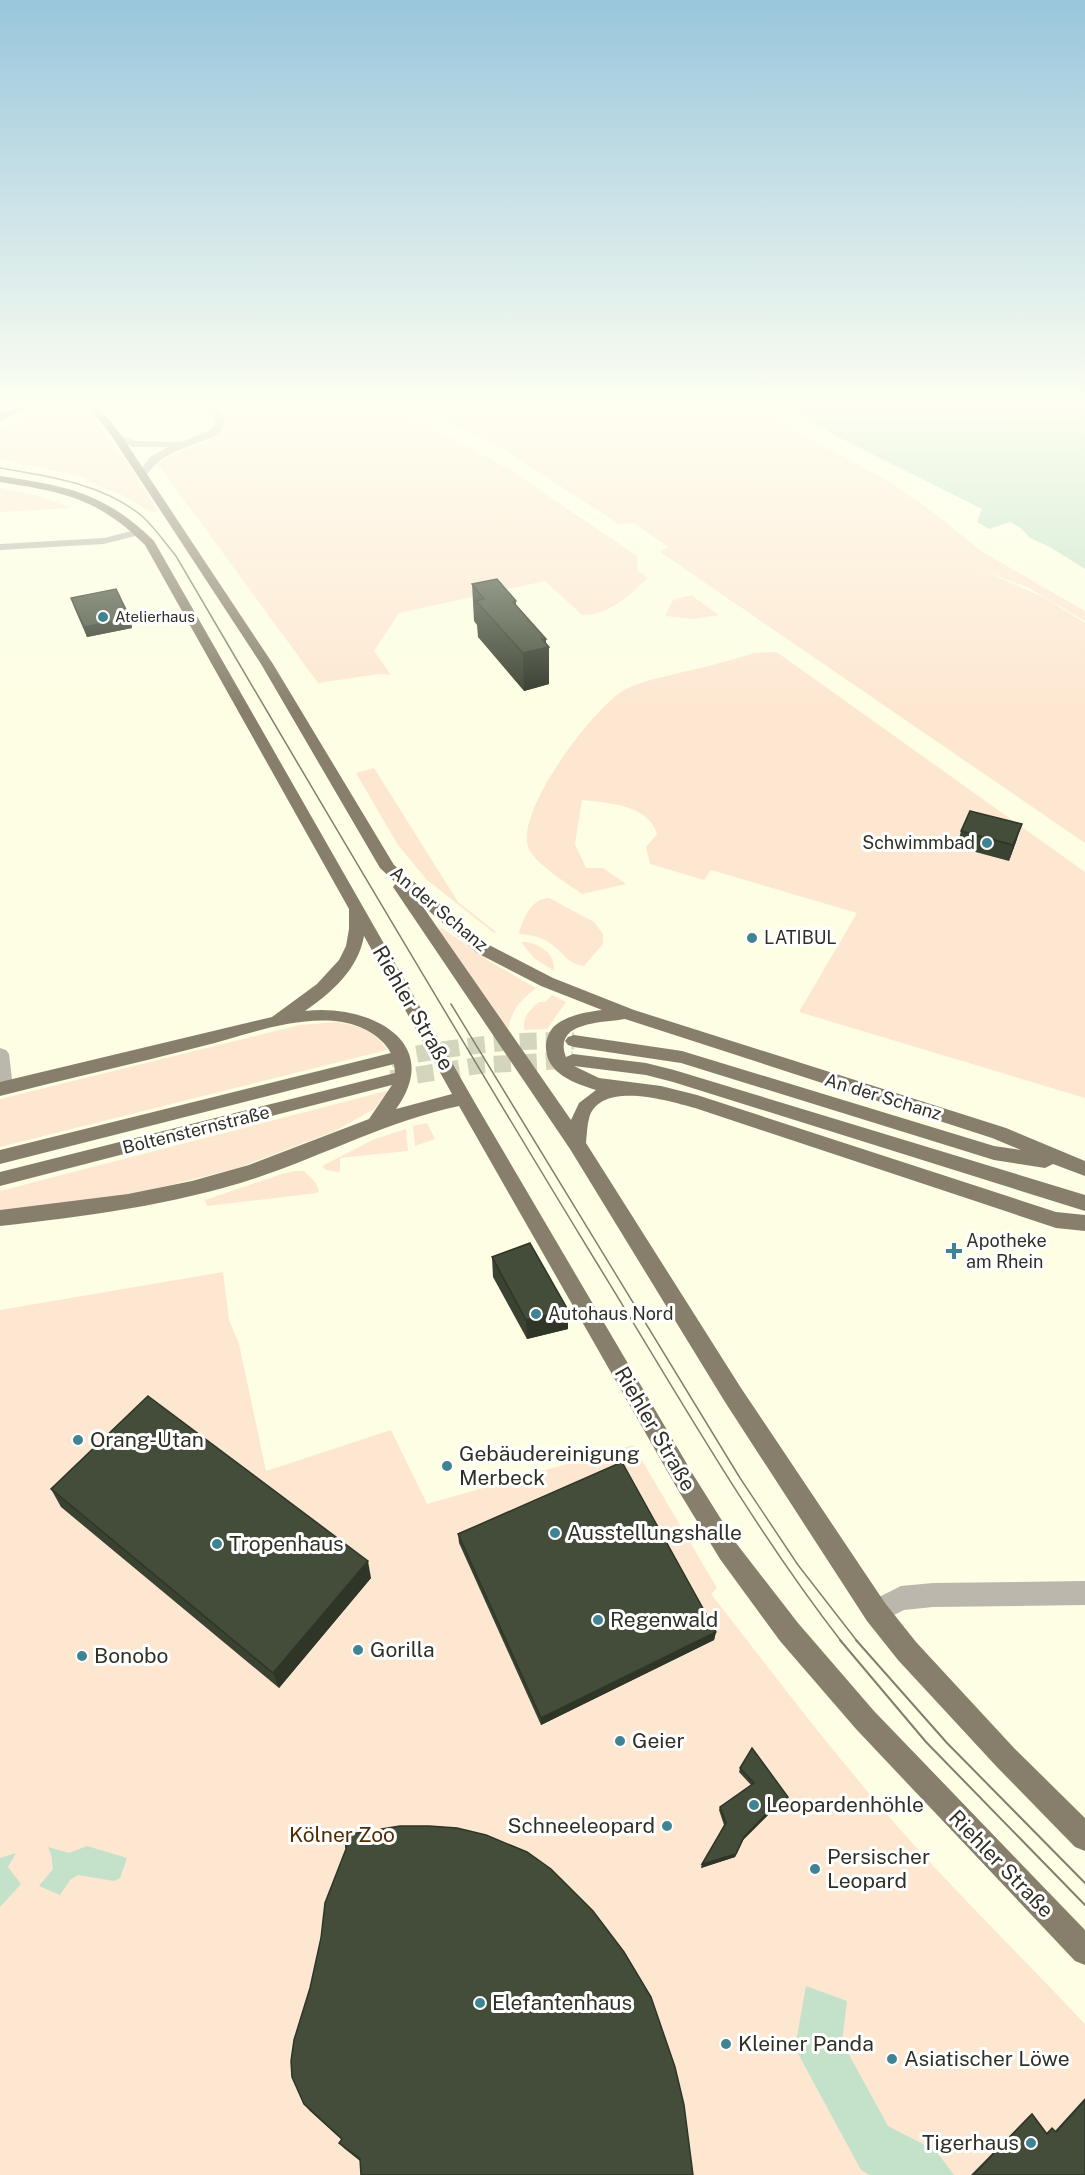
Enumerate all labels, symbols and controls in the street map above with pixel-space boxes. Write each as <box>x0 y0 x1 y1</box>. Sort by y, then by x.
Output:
place label: Atelierhaus <box>115 608 195 625</box>
marker: Atelierhaus <box>96 610 110 624</box>
place label: Schwimmbad <box>862 832 975 853</box>
marker: Schwimmbad <box>980 836 994 850</box>
street label: An der Schanz <box>386 862 492 955</box>
place label: LATIBUL <box>764 927 837 948</box>
marker: LATIBUL <box>745 931 759 945</box>
street label: Riehler Straße <box>368 941 459 1075</box>
street label: An der Schanz <box>822 1069 944 1124</box>
street label: Boltensternstraße <box>120 1101 272 1158</box>
place label: Apotheke am Rhein <box>966 1230 1047 1272</box>
marker: Apotheke am Rhein <box>947 1244 961 1258</box>
place label: Autohaus Nord <box>548 1303 673 1324</box>
marker: Autohaus Nord <box>529 1307 543 1321</box>
street label: Riehler Straße <box>610 1362 701 1496</box>
place label: Orang-Utan <box>90 1427 204 1452</box>
marker: Orang-Utan <box>71 1433 85 1447</box>
place label: Gebäudereinigung Merbeck <box>459 1441 640 1490</box>
marker: Gebäudereinigung Merbeck <box>440 1459 454 1473</box>
place label: Ausstellungshalle <box>567 1520 742 1545</box>
marker: Ausstellungshalle <box>548 1526 562 1540</box>
place label: Tropenhaus <box>229 1531 344 1556</box>
marker: Tropenhaus <box>210 1537 224 1551</box>
place label: Regenwald <box>610 1607 718 1632</box>
marker: Regenwald <box>591 1613 605 1627</box>
place label: Gorilla <box>370 1637 435 1662</box>
place label: Bonobo <box>94 1643 168 1668</box>
marker: Gorilla <box>351 1643 365 1657</box>
marker: Bonobo <box>75 1649 89 1663</box>
place label: Geier <box>632 1728 685 1753</box>
marker: Geier <box>613 1734 627 1748</box>
place label: Leopardenhöhle <box>766 1792 924 1817</box>
marker: Leopardenhöhle <box>747 1798 761 1812</box>
street label: Riehler Straße <box>944 1805 1059 1923</box>
place label: Schneeleopard <box>507 1813 655 1838</box>
marker: Schneeleopard <box>660 1819 674 1833</box>
park label: Kölner Zoo <box>289 1822 395 1847</box>
place label: Persischer Leopard <box>827 1844 930 1893</box>
marker: Persischer Leopard <box>808 1862 822 1876</box>
place label: Elefantenhaus <box>492 1990 632 2015</box>
marker: Elefantenhaus <box>473 1996 487 2010</box>
place label: Kleiner Panda <box>738 2031 874 2056</box>
marker: Kleiner Panda <box>719 2037 733 2051</box>
place label: Asiatischer Löwe <box>904 2046 1070 2071</box>
marker: Asiatischer Löwe <box>885 2052 899 2066</box>
place label: Tigerhaus <box>922 2130 1019 2155</box>
marker: Tigerhaus <box>1024 2136 1038 2150</box>

